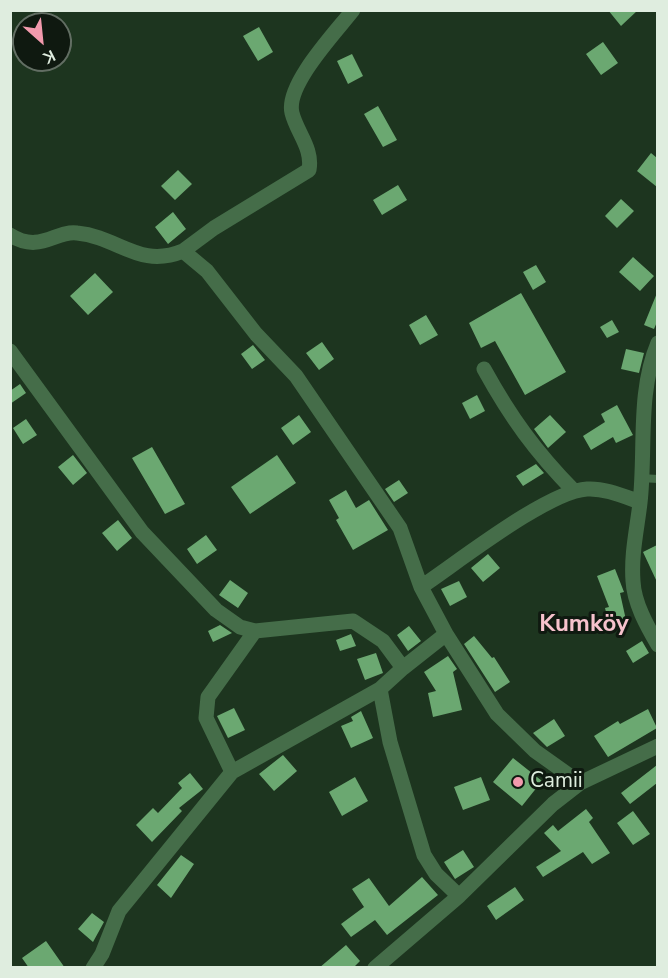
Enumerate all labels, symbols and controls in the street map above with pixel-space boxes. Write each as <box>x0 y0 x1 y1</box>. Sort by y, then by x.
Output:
north arrow <box>12 12 72 72</box>
text: K <box>40 44 59 68</box>
district label: Kumköy <box>539 611 629 639</box>
place label: Camii <box>530 769 583 795</box>
marker: Camii <box>511 775 525 789</box>

